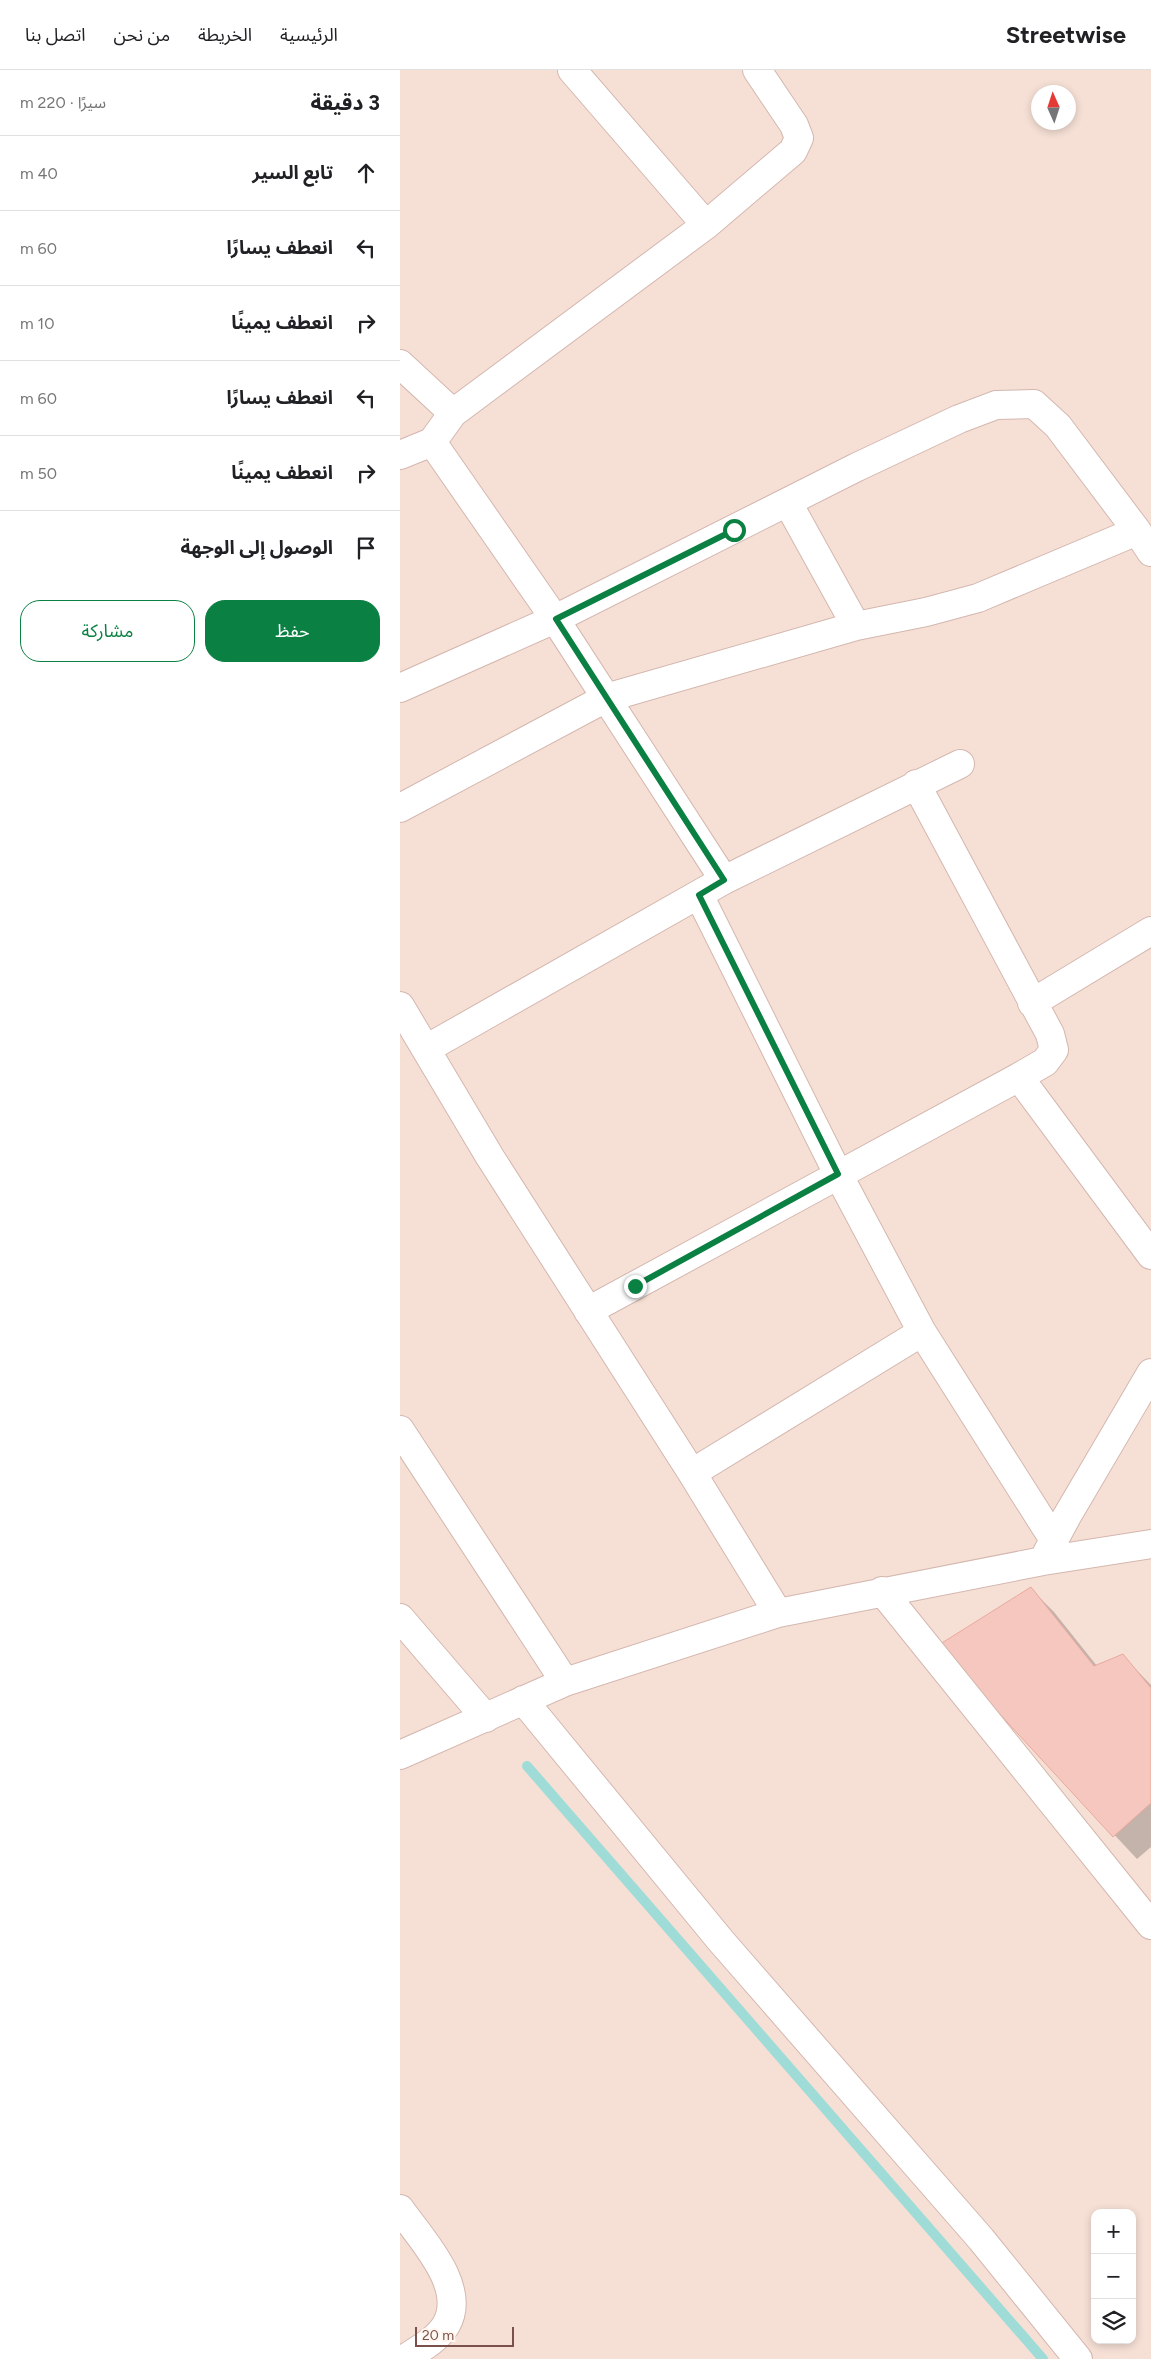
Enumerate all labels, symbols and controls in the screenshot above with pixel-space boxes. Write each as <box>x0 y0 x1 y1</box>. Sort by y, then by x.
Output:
text: Streetwise <box>1006 20 1126 49</box>
text: اتصل بنا <box>25 24 86 46</box>
text: من نحن <box>114 24 170 46</box>
text: الخريطة <box>198 24 252 46</box>
text: الرئيسية <box>280 24 338 46</box>
north arrow <box>1031 85 1076 130</box>
text: 3 دقيقة <box>310 90 380 115</box>
text: سيرًا · 220 m <box>20 93 106 112</box>
icon: ahead <box>352 159 380 187</box>
text: تابع السير <box>252 161 333 184</box>
text: 40 m <box>20 164 58 183</box>
icon: left <box>352 234 380 262</box>
text: انعطف يسارًا <box>226 236 333 259</box>
text: 60 m <box>20 239 57 258</box>
icon: right <box>352 309 380 337</box>
text: انعطف يمينًا <box>231 311 333 334</box>
text: 10 m <box>20 314 54 333</box>
icon: left <box>352 384 380 412</box>
text: انعطف يسارًا <box>226 386 333 409</box>
text: 60 m <box>20 389 57 408</box>
icon: right <box>352 459 380 487</box>
text: انعطف يمينًا <box>231 461 333 484</box>
text: 50 m <box>20 464 57 483</box>
route start <box>723 519 746 542</box>
icon: arrive <box>352 534 380 562</box>
text: الوصول إلى الوجهة <box>180 536 333 559</box>
button: مشاركة <box>20 600 195 662</box>
button: حفظ <box>205 600 380 662</box>
route end <box>624 1275 647 1298</box>
map controls <box>1091 2209 1136 2344</box>
button: + <box>1091 2209 1136 2254</box>
button: − <box>1091 2254 1136 2299</box>
button: layers <box>1091 2299 1136 2344</box>
scale bar <box>415 2324 514 2347</box>
text: 20 m <box>422 2327 454 2344</box>

